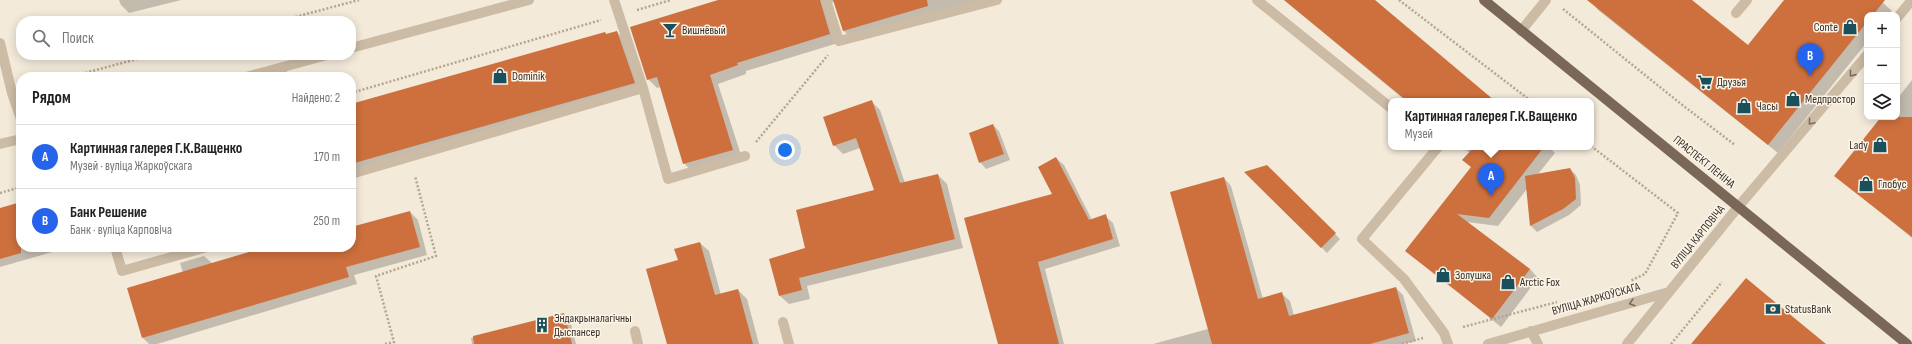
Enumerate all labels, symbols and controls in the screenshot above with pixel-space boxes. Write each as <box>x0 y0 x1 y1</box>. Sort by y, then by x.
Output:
map controls <box>1864 12 1900 120</box>
button: + <box>1864 12 1900 48</box>
search box <box>16 16 356 60</box>
shop icon: Conte <box>1841 18 1859 36</box>
place label: Conte <box>1814 20 1838 35</box>
bar icon: Вишнёвый <box>661 21 679 39</box>
place label: Вишнёвый <box>682 23 726 38</box>
icon: search <box>30 27 52 49</box>
text: Поиск <box>62 29 94 48</box>
pin: B <box>1797 43 1823 76</box>
button: − <box>1864 48 1900 84</box>
shop icon: Dominik <box>491 67 509 85</box>
place label: Dominik <box>512 69 545 84</box>
one-way arrow <box>1849 69 1856 76</box>
supermarket icon: Друзья <box>1696 73 1714 91</box>
place label: Друзья <box>1717 75 1746 90</box>
button: layers <box>1864 84 1900 120</box>
text: Рядом <box>32 88 71 108</box>
text: Найдено: 2 <box>292 90 340 106</box>
shop icon: Медпростор <box>1784 90 1802 108</box>
place label: Медпростор <box>1805 92 1856 107</box>
shop icon: Часы <box>1735 97 1753 115</box>
popup <box>1388 98 1594 150</box>
place label: Часы <box>1756 99 1778 114</box>
text: Картинная галерея Г.К.Ващенко <box>1405 107 1577 126</box>
one-way arrow <box>1809 117 1816 125</box>
text: Музей <box>1405 126 1433 142</box>
street label: ПРАСПЕКТ ЛЕНІНА <box>1670 132 1739 192</box>
shop icon: Lady <box>1871 136 1889 154</box>
place label: Lady <box>1849 138 1868 153</box>
text: Картинная галерея Г.К.Ващенко <box>70 139 242 158</box>
your location <box>775 140 795 160</box>
text: A <box>42 149 48 165</box>
text: 170 m <box>314 149 340 165</box>
text: Музей · вуліца Жаркоўскага <box>70 158 192 174</box>
pin: A <box>1478 163 1504 196</box>
shop icon: Глобус <box>1857 175 1875 193</box>
place label: Глобус <box>1878 177 1907 192</box>
street label: ВУЛІЦА КАРПОВІЧА <box>1668 201 1729 272</box>
text: Банк Решение <box>70 203 147 222</box>
text: B <box>42 213 48 229</box>
text: 250 m <box>313 213 340 229</box>
text: Банк · вуліца Карповіча <box>70 222 172 238</box>
shop icon: Золушка <box>1434 266 1452 284</box>
place label: Золушка <box>1455 268 1491 283</box>
shop icon: Arctic Fox <box>1499 273 1517 291</box>
place label: Arctic Fox <box>1519 275 1560 290</box>
street label: ВУЛІЦА ЖАРКОЎСКАГА <box>1550 279 1643 319</box>
one-way arrow <box>1628 298 1635 307</box>
bank icon: StatusBank <box>1764 300 1782 318</box>
place label: StatusBank <box>1785 302 1831 317</box>
place label: Эндакрыналагічны Дыспансер <box>554 311 632 340</box>
building icon: Эндакрыналагічны Дыспансер <box>533 316 551 334</box>

